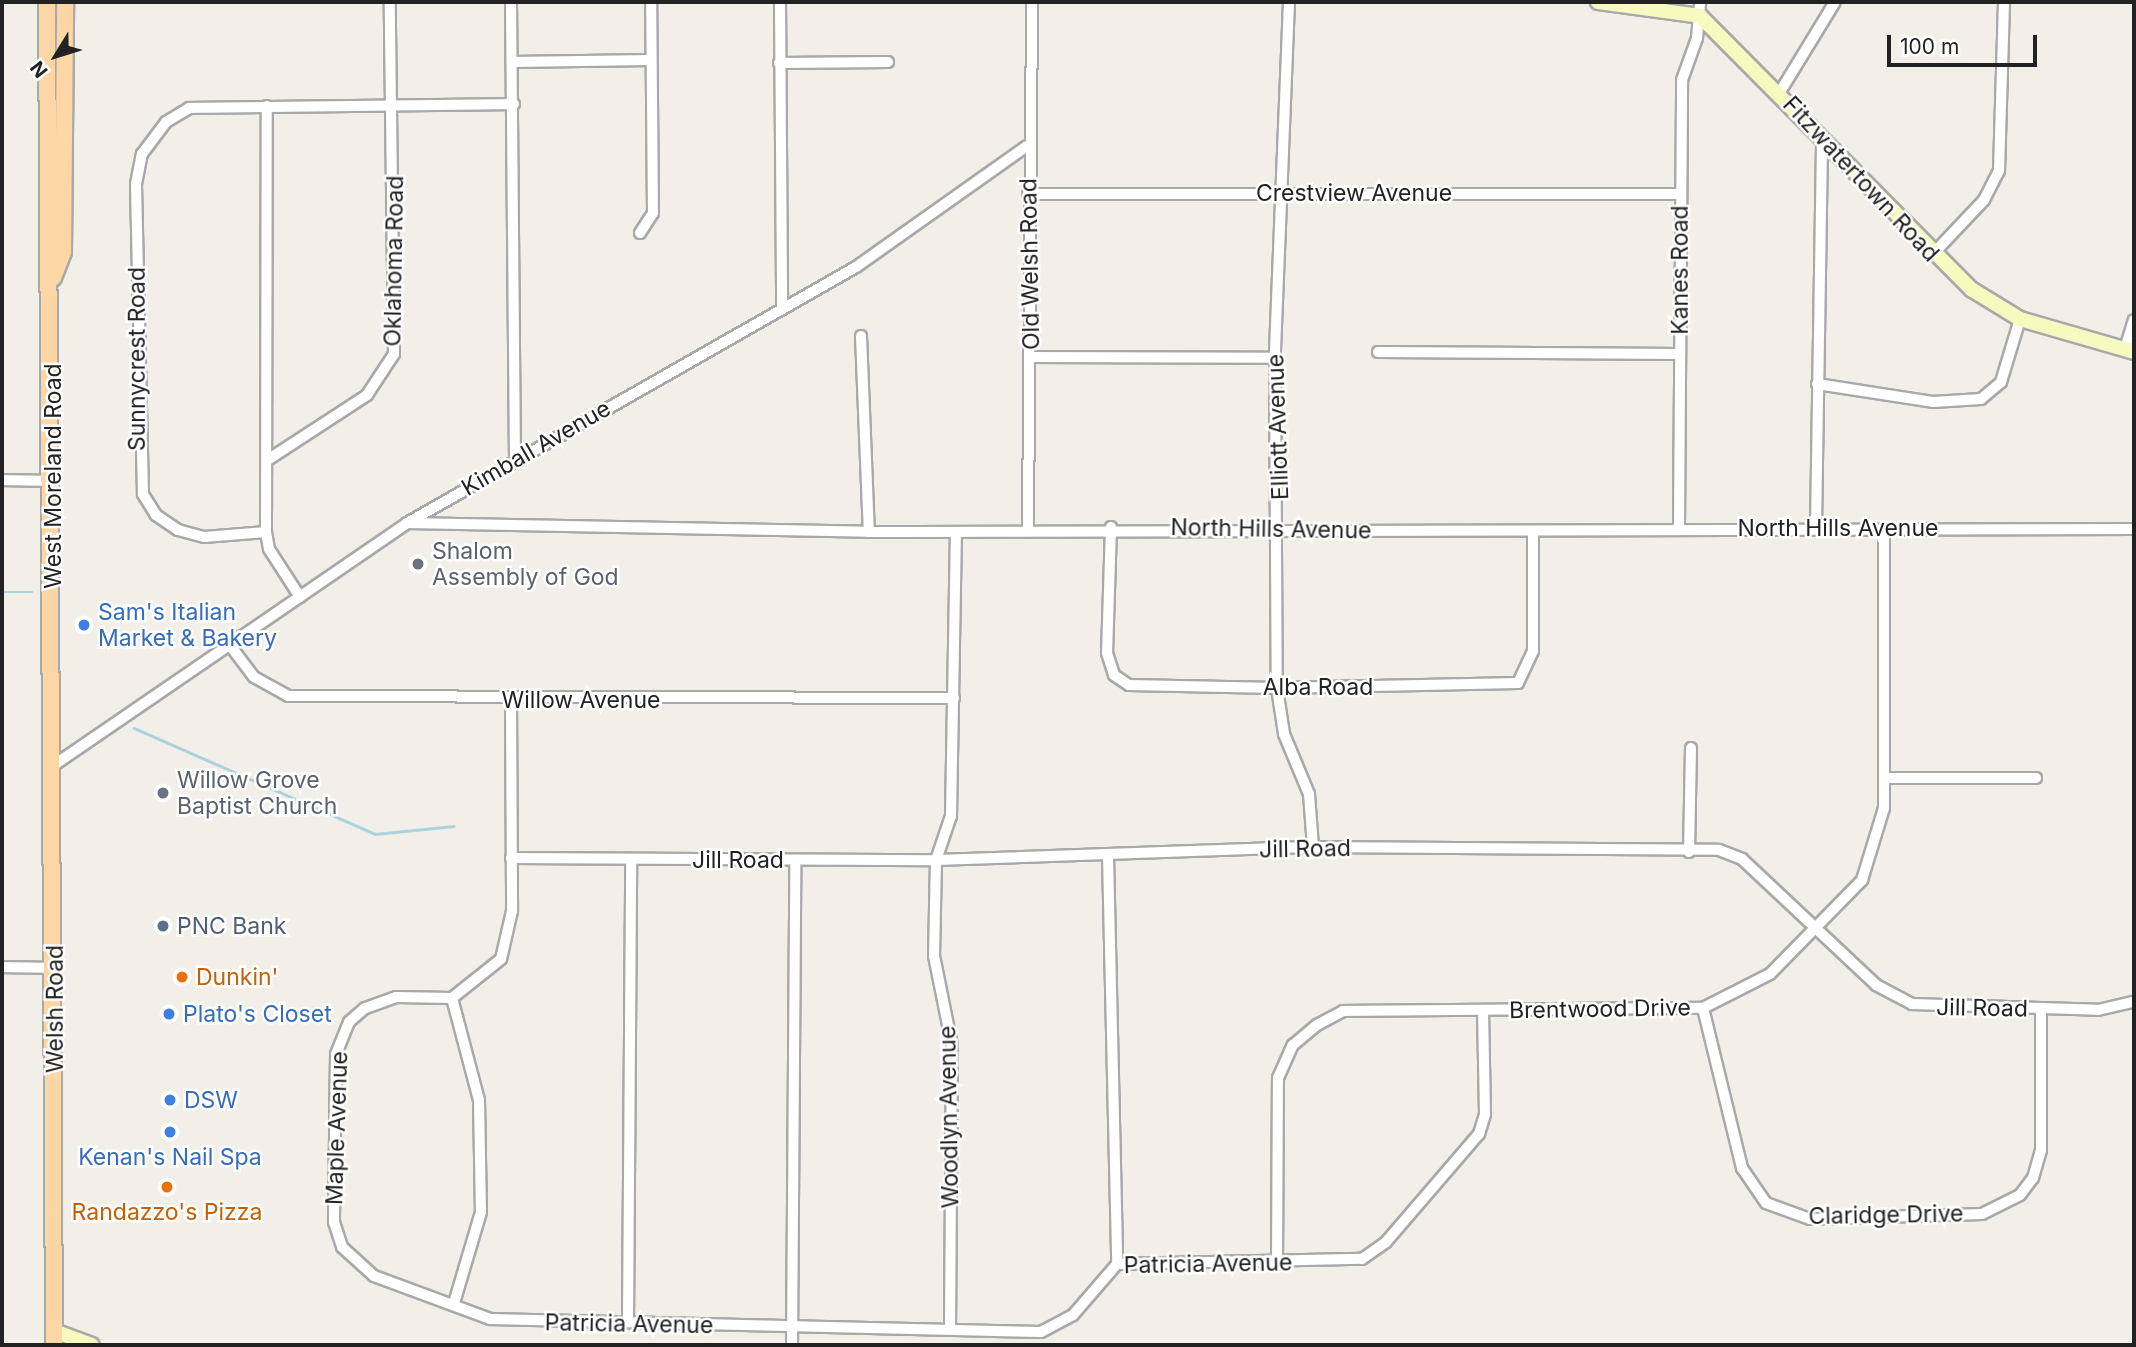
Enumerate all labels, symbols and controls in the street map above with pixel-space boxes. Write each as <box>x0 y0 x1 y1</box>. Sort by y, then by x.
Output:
north arrow <box>21 21 91 91</box>
scale bar <box>1891 21 2042 65</box>
text: 100 m <box>1900 34 1959 59</box>
text: N <box>26 56 53 82</box>
street label: Fitzwatertown Road <box>1777 91 1945 267</box>
street label: Oklahoma Road <box>379 175 409 347</box>
street label: Old Welsh Road <box>1015 178 1045 350</box>
street label: Crestview Avenue <box>1256 179 1452 207</box>
street label: Kanes Road <box>1666 205 1694 335</box>
street label: Sunnycrest Road <box>123 267 151 451</box>
street label: Elliott Avenue <box>1262 354 1294 500</box>
street label: West Moreland Road <box>39 363 67 589</box>
street label: Kimball Avenue <box>457 394 615 502</box>
street label: North Hills Avenue <box>1170 513 1372 545</box>
street label: North Hills Avenue <box>1738 514 1938 542</box>
place label: Shalom Assembly of God <box>432 537 619 591</box>
marker: Shalom Assembly of God <box>410 556 426 572</box>
place label: Sam's Italian Market & Bakery <box>98 598 277 652</box>
marker: Sam's Italian Market & Bakery <box>76 617 92 633</box>
street label: Alba Road <box>1263 673 1373 701</box>
street label: Willow Avenue <box>502 686 660 714</box>
place label: Willow Grove Baptist Church <box>177 766 337 820</box>
marker: Willow Grove Baptist Church <box>155 785 171 801</box>
street label: Jill Road <box>1259 834 1351 864</box>
street label: Jill Road <box>692 846 784 874</box>
place label: PNC Bank <box>177 912 286 940</box>
marker: PNC Bank <box>155 918 171 934</box>
street label: Welsh Road <box>41 945 69 1073</box>
place label: Dunkin' <box>196 963 278 991</box>
marker: Dunkin' <box>174 969 190 985</box>
street label: Jill Road <box>1936 993 2028 1023</box>
street label: Brentwood Drive <box>1509 994 1691 1024</box>
place label: Plato's Closet <box>183 1000 332 1028</box>
marker: Plato's Closet <box>161 1006 177 1022</box>
street label: Woodlyn Avenue <box>934 1025 964 1209</box>
street label: Maple Avenue <box>321 1051 353 1205</box>
place label: DSW <box>184 1086 238 1114</box>
marker: DSW <box>162 1092 178 1108</box>
marker: Kenan's Nail Spa <box>162 1124 178 1140</box>
place label: Kenan's Nail Spa <box>78 1143 262 1171</box>
marker: Randazzo's Pizza <box>159 1179 175 1195</box>
place label: Randazzo's Pizza <box>72 1198 262 1226</box>
street label: Claridge Drive <box>1808 1200 1964 1230</box>
street label: Patricia Avenue <box>1123 1249 1293 1279</box>
street label: Patricia Avenue <box>544 1309 714 1339</box>

